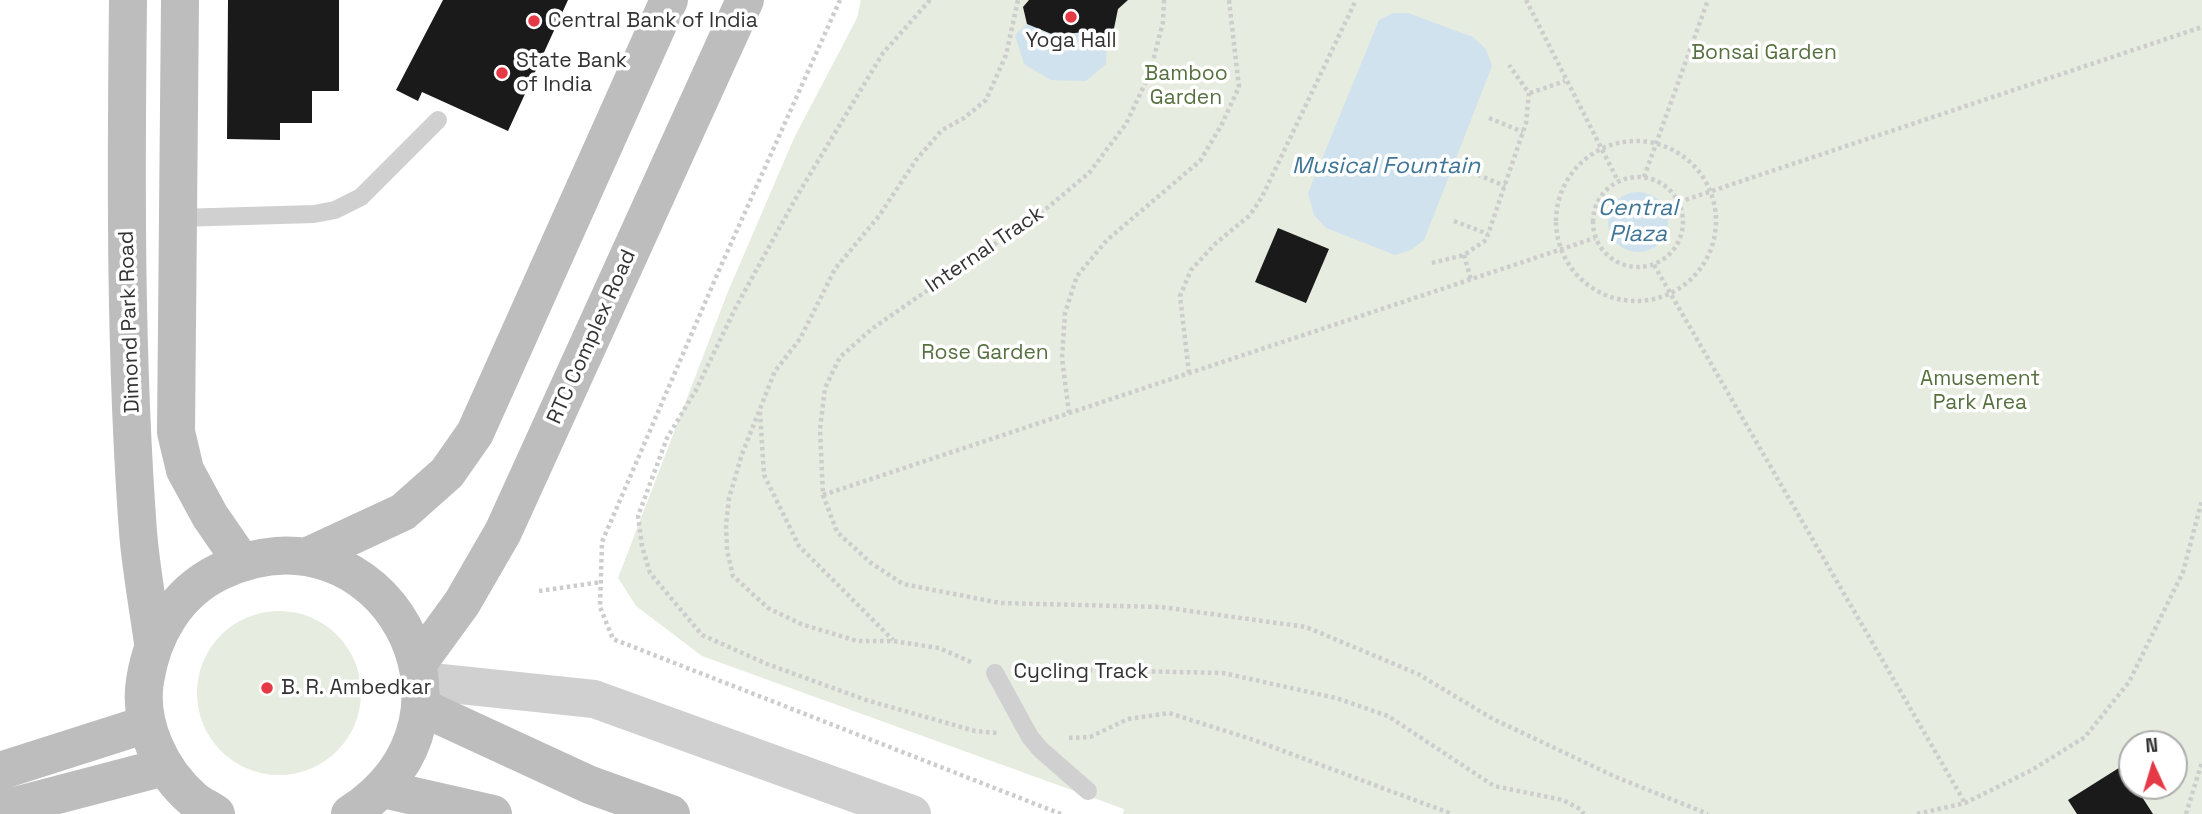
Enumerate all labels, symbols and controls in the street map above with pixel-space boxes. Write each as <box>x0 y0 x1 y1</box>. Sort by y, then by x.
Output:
place label: Central Bank of India <box>548 8 758 34</box>
marker: Yoga Hall <box>1063 9 1079 25</box>
marker: Central Bank of India <box>526 13 542 29</box>
place label: Yoga Hall <box>1025 28 1117 54</box>
park label: Bonsai Garden <box>1691 40 1837 66</box>
place label: State Bank of India <box>516 48 627 98</box>
park label: Bamboo Garden <box>1144 61 1228 111</box>
marker: State Bank of India <box>494 65 510 81</box>
water label: Musical Fountain <box>1292 153 1480 181</box>
water label: Central Plaza <box>1598 195 1678 249</box>
street label: Internal Track <box>921 201 1049 299</box>
street label: Dimond Park Road <box>114 230 146 414</box>
street label: RTC Complex Road <box>542 246 642 428</box>
park label: Rose Garden <box>921 340 1049 366</box>
park label: Amusement Park Area <box>1920 366 2040 416</box>
street label: Cycling Track <box>1014 659 1148 685</box>
place label: B. R. Ambedkar <box>281 675 431 701</box>
marker: B. R. Ambedkar <box>259 680 275 696</box>
north arrow <box>2118 730 2188 800</box>
text: N <box>2144 733 2159 758</box>

